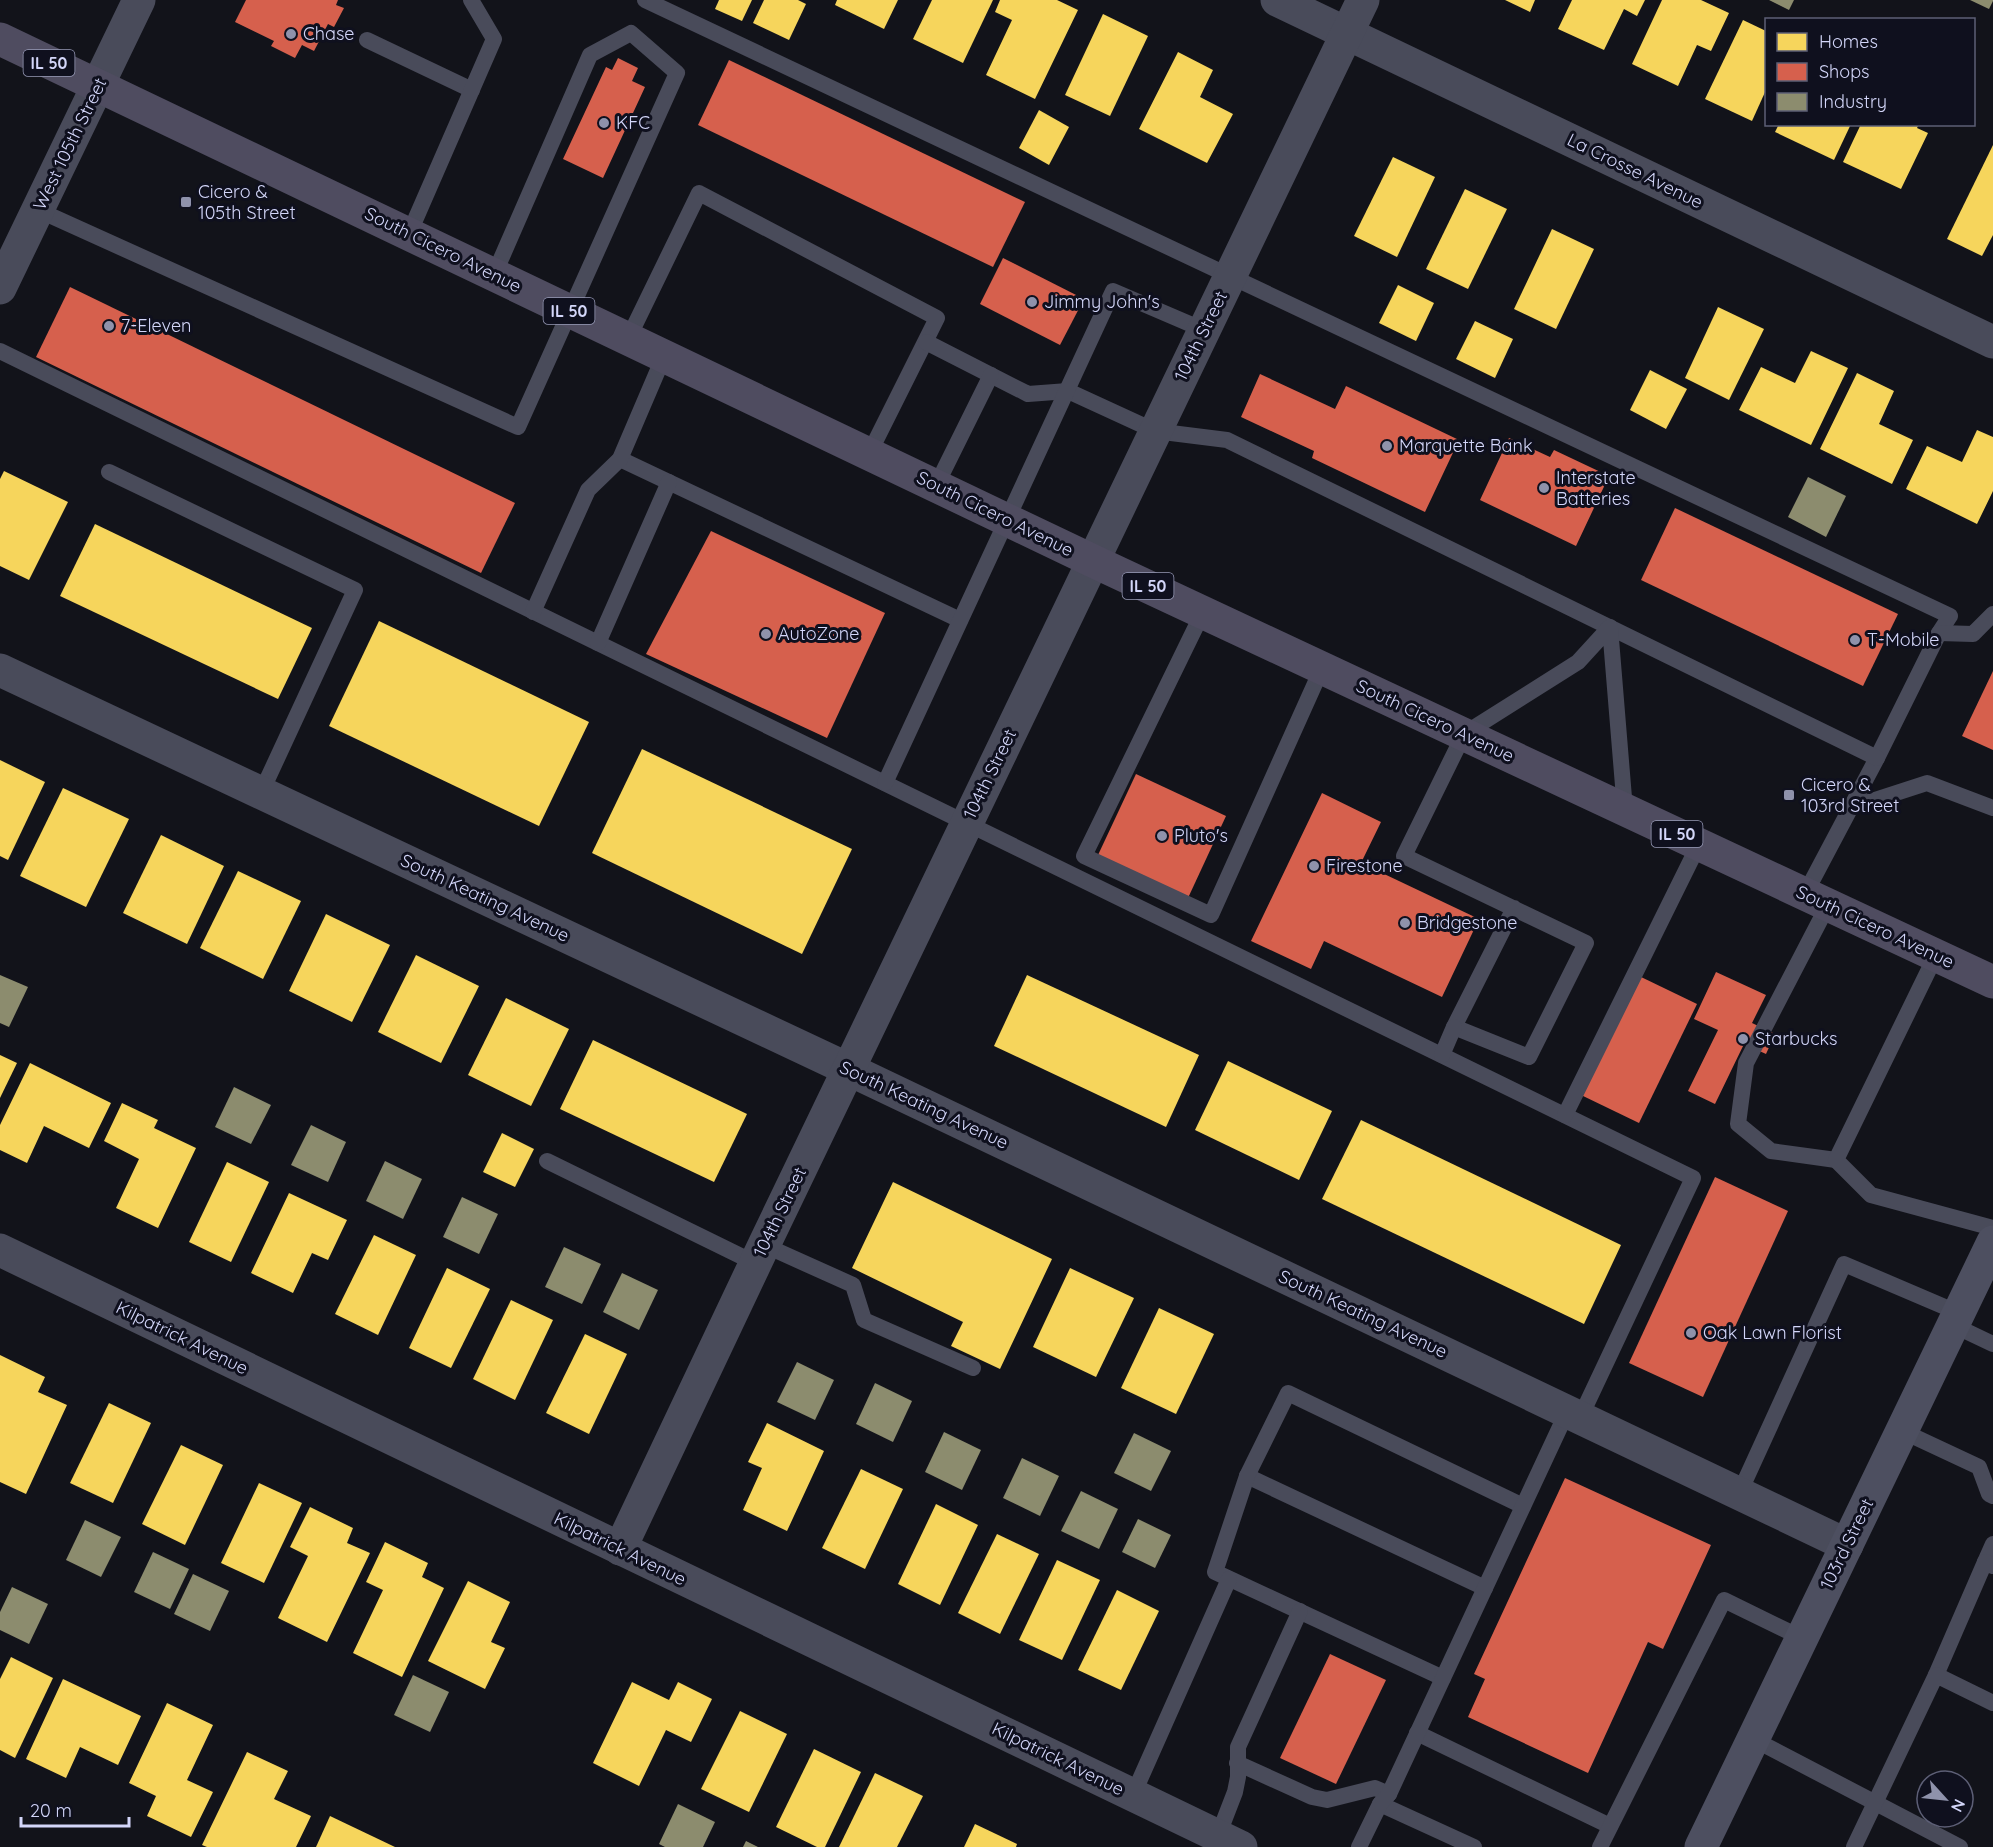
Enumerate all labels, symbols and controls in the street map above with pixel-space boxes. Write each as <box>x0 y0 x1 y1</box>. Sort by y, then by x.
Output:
legend <box>1765 18 1975 126</box>
place label: Chase <box>303 22 355 45</box>
marker: Chase <box>284 27 298 41</box>
text: Homes <box>1819 30 1878 53</box>
road number: IL 50 <box>23 50 74 76</box>
text: Shops <box>1819 60 1870 83</box>
street label: West 105th Street <box>28 74 112 214</box>
text: Industry <box>1819 90 1887 113</box>
place label: KFC <box>616 111 650 134</box>
marker: KFC <box>597 116 611 130</box>
street label: La Crosse Avenue <box>1564 128 1707 213</box>
place label: Cicero & 105th Street <box>198 180 296 224</box>
marker: Cicero & 105th Street <box>179 195 193 209</box>
street label: South Cicero Avenue <box>361 202 525 297</box>
street label: 104th Street <box>1169 287 1232 385</box>
place label: Jimmy John's <box>1044 290 1160 313</box>
marker: Jimmy John's <box>1025 295 1039 309</box>
road number: IL 50 <box>544 298 594 324</box>
place label: 7-Eleven <box>121 314 192 337</box>
marker: 7-Eleven <box>102 319 116 333</box>
place label: Marquette Bank <box>1399 434 1533 457</box>
marker: Marquette Bank <box>1380 439 1394 453</box>
street label: South Cicero Avenue <box>913 466 1077 561</box>
place label: Interstate Batteries <box>1556 466 1636 510</box>
marker: Interstate Batteries <box>1537 481 1551 495</box>
road number: IL 50 <box>1122 573 1174 599</box>
place label: AutoZone <box>778 622 859 645</box>
marker: AutoZone <box>759 627 773 641</box>
place label: T-Mobile <box>1867 628 1940 651</box>
marker: T-Mobile <box>1848 633 1862 647</box>
street label: South Cicero Avenue <box>1353 674 1518 767</box>
street label: 104th Street <box>958 725 1021 823</box>
place label: Cicero & 103rd Street <box>1801 773 1899 817</box>
marker: Cicero & 103rd Street <box>1782 788 1796 802</box>
road number: IL 50 <box>1652 821 1702 847</box>
place label: Pluto's <box>1174 824 1228 847</box>
marker: Pluto's <box>1155 829 1169 843</box>
street label: South Keating Avenue <box>397 848 573 947</box>
place label: Firestone <box>1326 854 1403 877</box>
marker: Firestone <box>1307 859 1321 873</box>
street label: South Cicero Avenue <box>1793 880 1958 973</box>
place label: Bridgestone <box>1417 911 1517 934</box>
marker: Bridgestone <box>1398 916 1412 930</box>
place label: Starbucks <box>1755 1027 1838 1050</box>
marker: Starbucks <box>1736 1032 1750 1046</box>
street label: South Keating Avenue <box>836 1055 1012 1154</box>
street label: 104th Street <box>748 1163 811 1261</box>
street label: South Keating Avenue <box>1275 1264 1451 1363</box>
street label: Kilpatrick Avenue <box>112 1296 252 1380</box>
place label: Oak Lawn Florist <box>1703 1321 1842 1344</box>
marker: Oak Lawn Florist <box>1684 1326 1698 1340</box>
street label: 103rd Street <box>1815 1495 1878 1593</box>
street label: Kilpatrick Avenue <box>550 1507 690 1591</box>
street label: Kilpatrick Avenue <box>988 1717 1128 1801</box>
north arrow <box>1915 1769 1975 1829</box>
scale bar <box>21 1790 129 1828</box>
text: N <box>1947 1796 1970 1816</box>
text: 20 m <box>30 1799 72 1822</box>

